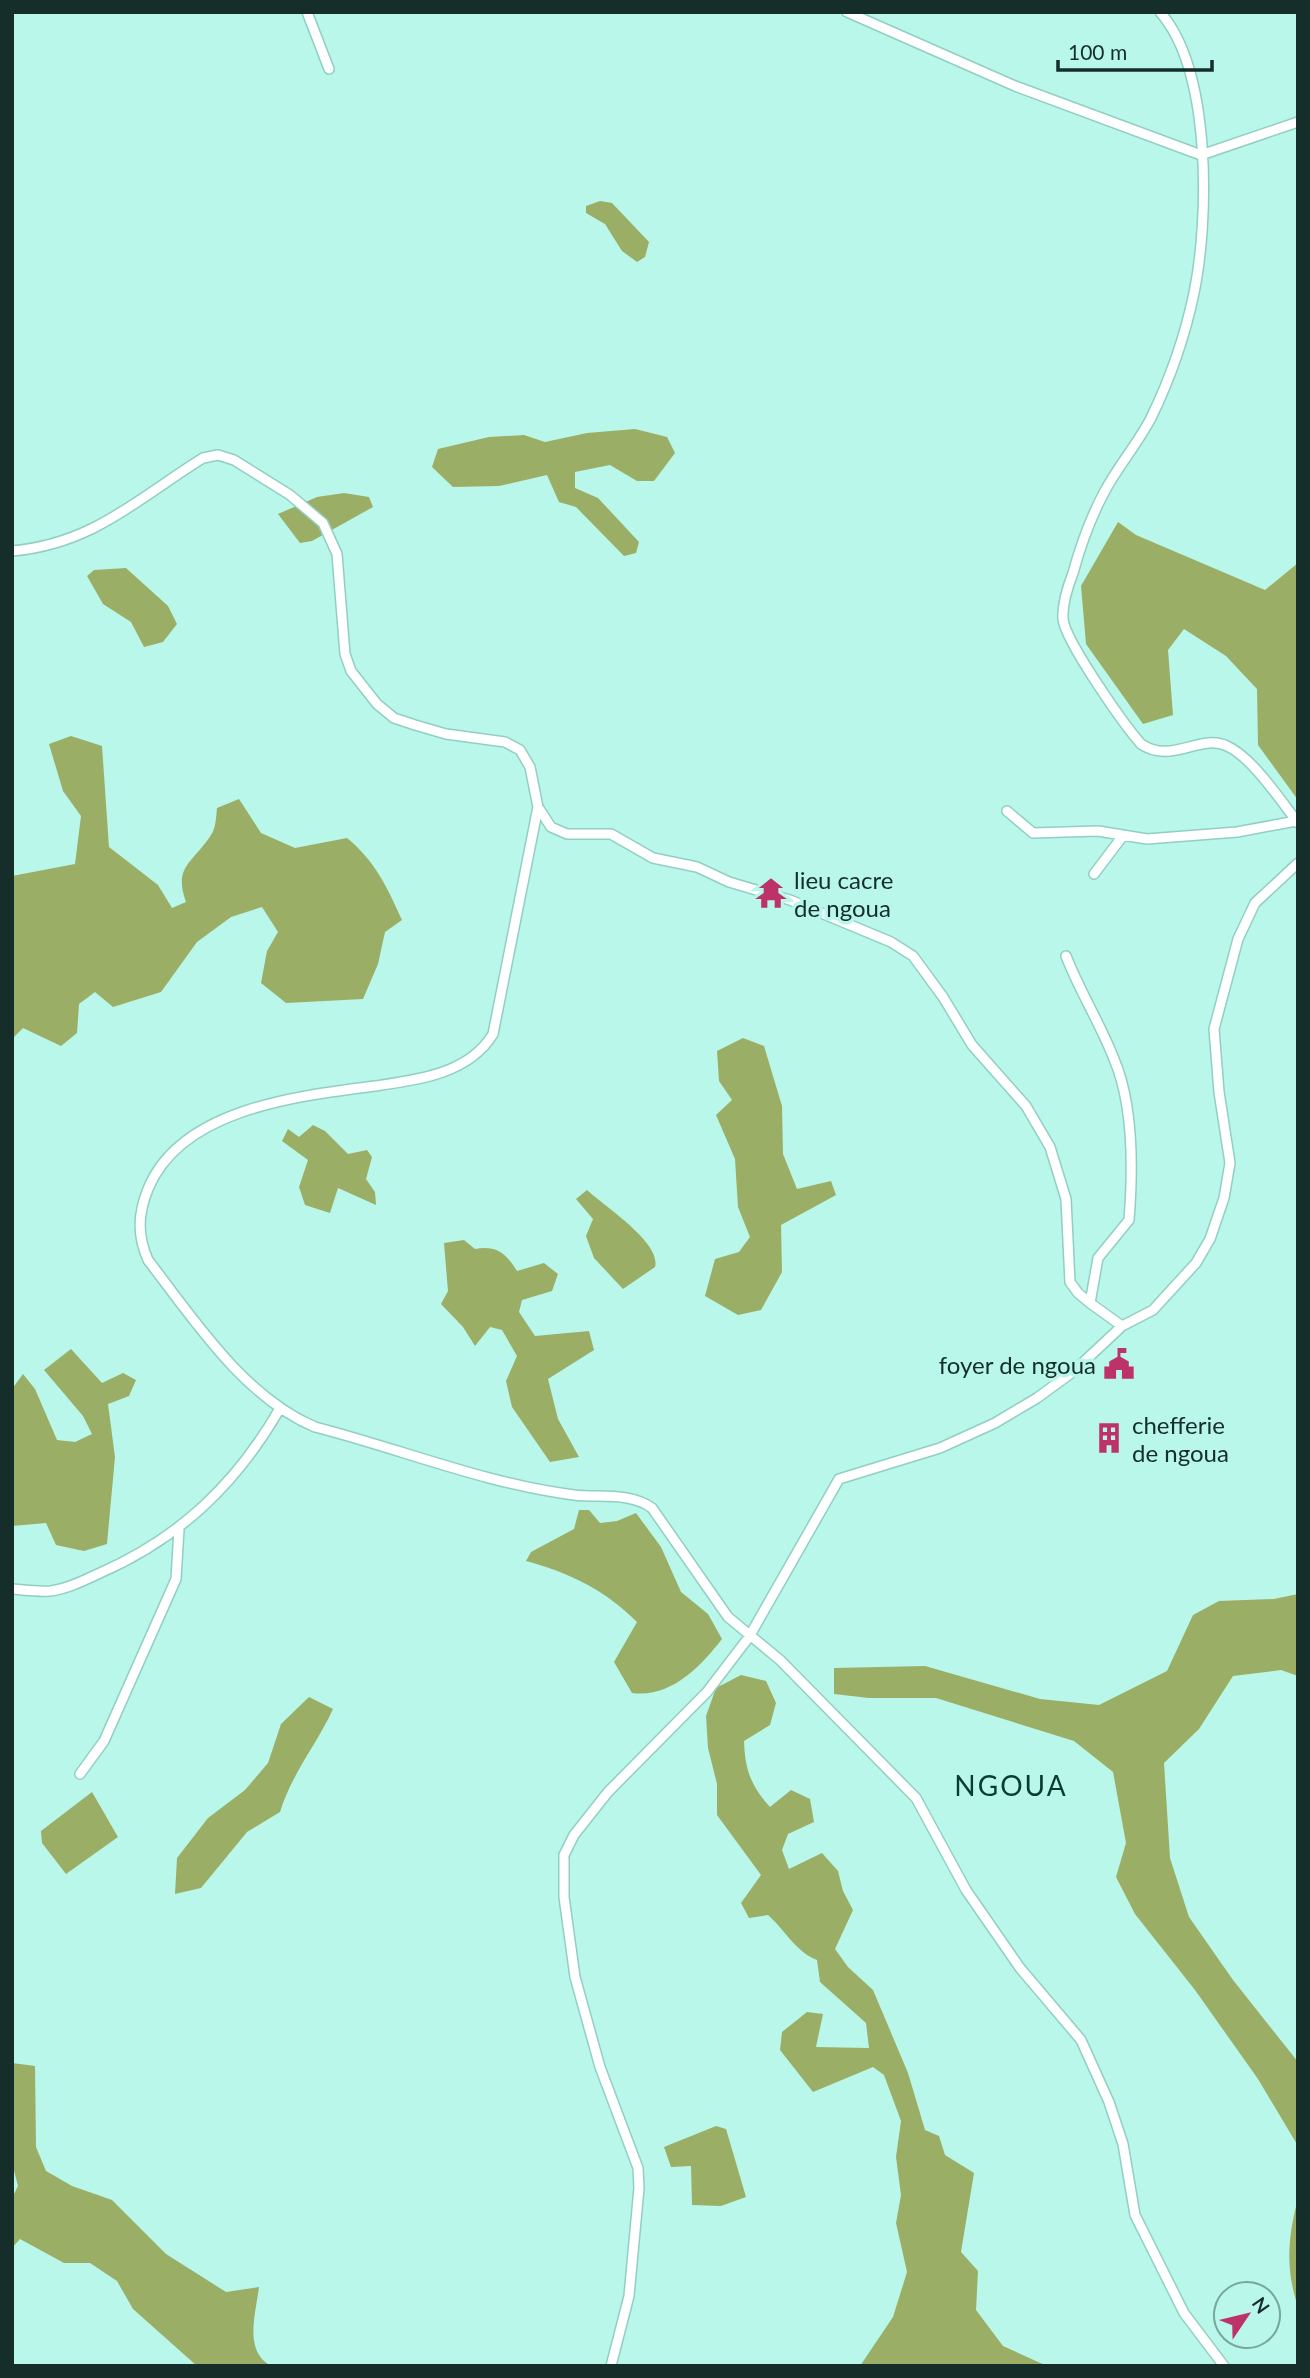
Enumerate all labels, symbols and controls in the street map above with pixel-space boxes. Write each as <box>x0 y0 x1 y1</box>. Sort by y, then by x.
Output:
scale bar <box>1058 28 1212 72</box>
text: 100 m <box>1068 39 1127 64</box>
place label: lieu cacre de ngoua <box>794 865 893 922</box>
temple icon: lieu cacre de ngoua <box>754 876 788 910</box>
public building icon: foyer de ngoua <box>1102 1347 1136 1381</box>
place label: foyer de ngoua <box>939 1350 1096 1379</box>
place label: chefferie de ngoua <box>1132 1410 1229 1467</box>
building icon: chefferie de ngoua <box>1092 1421 1126 1455</box>
district label: NGOUA <box>954 1768 1068 1802</box>
north arrow <box>1212 2280 1282 2350</box>
text: N <box>1248 2292 1275 2318</box>

